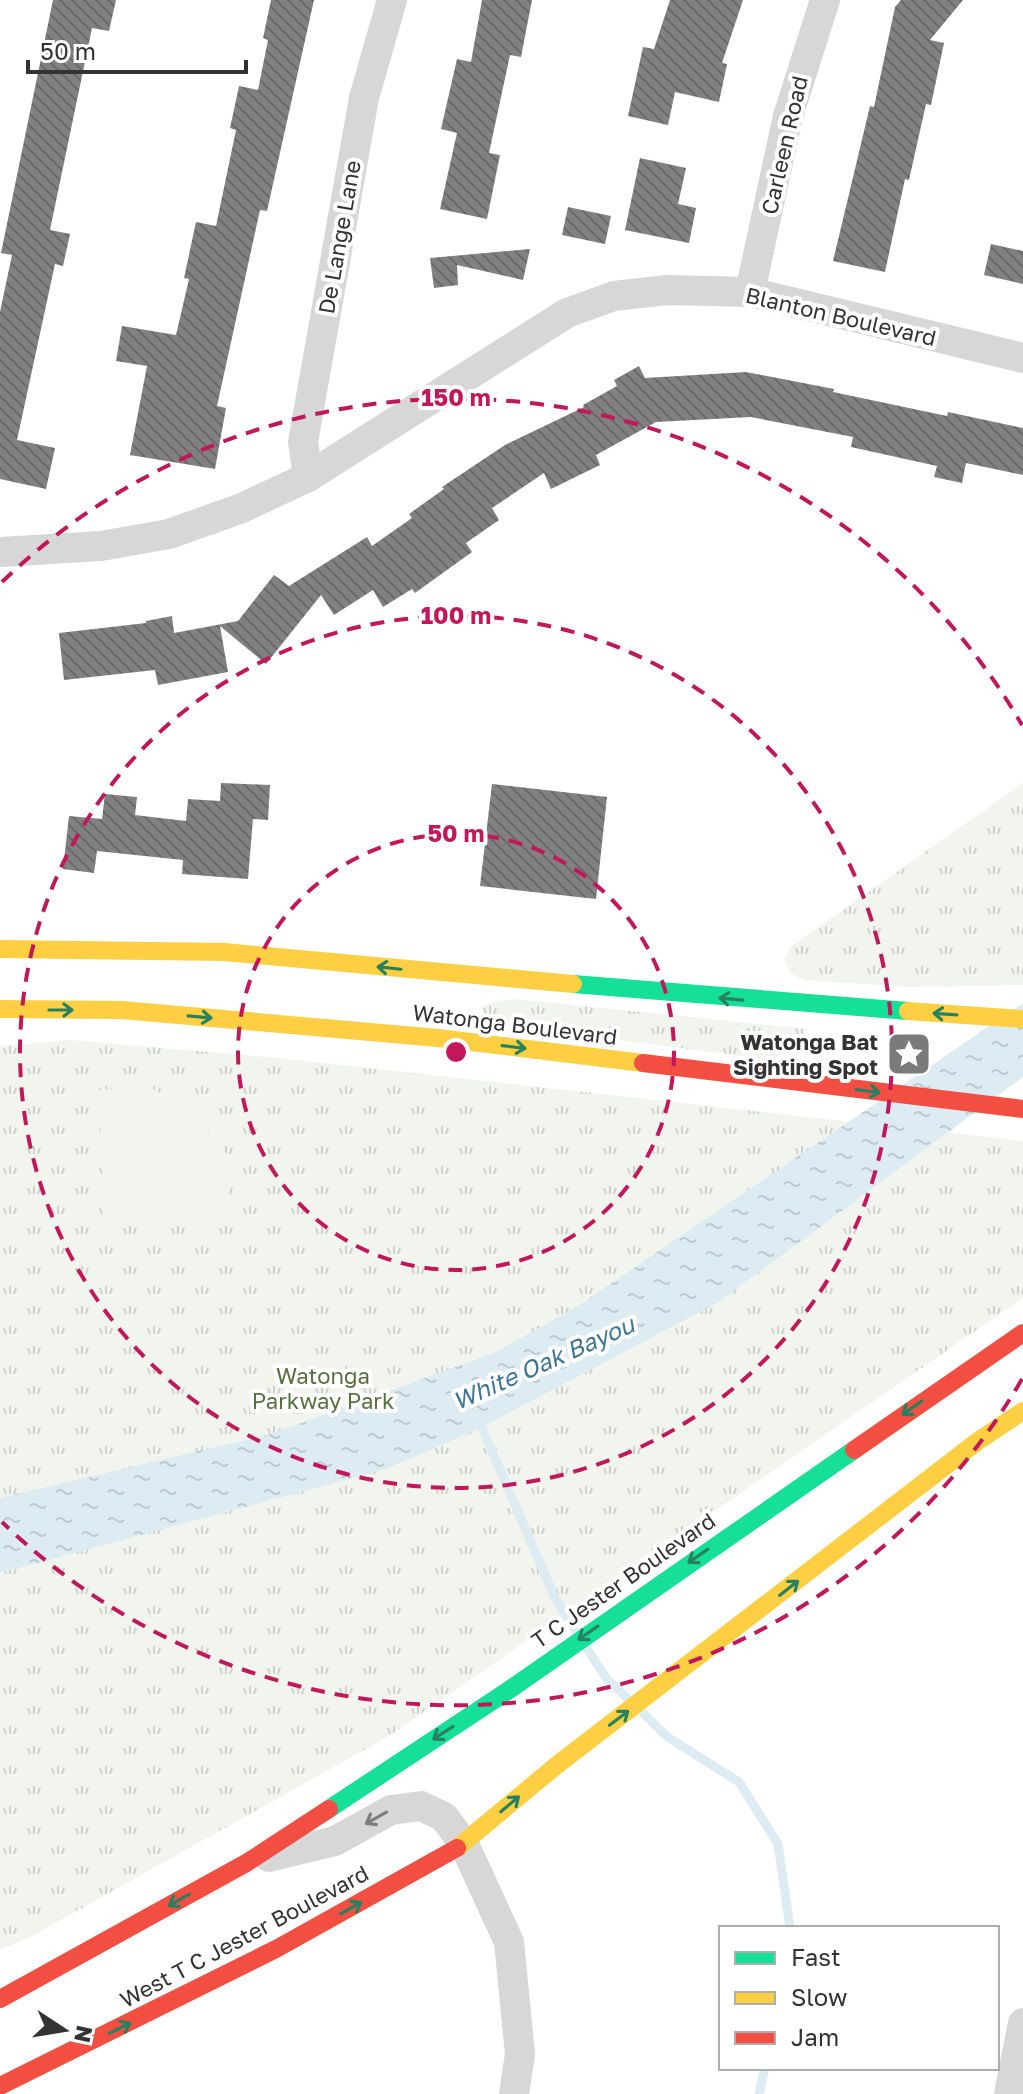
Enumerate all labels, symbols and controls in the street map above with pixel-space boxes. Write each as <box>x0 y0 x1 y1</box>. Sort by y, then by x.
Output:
scale bar <box>28 24 246 74</box>
text: 50 m <box>40 36 96 65</box>
street label: Carleen Road <box>755 73 813 217</box>
street label: De Lange Lane <box>312 158 366 316</box>
street label: Blanton Boulevard <box>743 281 939 351</box>
text: 150 m <box>421 382 491 411</box>
text: 100 m <box>421 600 491 629</box>
text: 50 m <box>427 818 485 847</box>
one-way arrow <box>376 960 403 975</box>
one-way arrow <box>718 991 745 1006</box>
street label: Watonga Boulevard <box>411 998 619 1050</box>
one-way arrow <box>47 1002 74 1018</box>
one-way arrow <box>932 1006 959 1021</box>
one-way arrow <box>186 1010 213 1025</box>
place label: Watonga Bat Sighting Spot <box>733 1028 878 1080</box>
place icon: Watonga Bat Sighting Spot <box>885 1030 933 1078</box>
centre of rings <box>442 1038 470 1066</box>
one-way arrow <box>500 1040 527 1055</box>
one-way arrow <box>854 1083 881 1098</box>
water label: White Oak Bayou <box>448 1308 640 1416</box>
park label: Watonga Parkway Park <box>252 1362 394 1414</box>
one-way arrow <box>902 1400 924 1417</box>
street label: T C Jester Boulevard <box>526 1506 720 1654</box>
one-way arrow <box>688 1548 710 1564</box>
one-way arrow <box>778 1580 799 1597</box>
one-way arrow <box>578 1624 599 1641</box>
one-way arrow <box>608 1710 629 1727</box>
one-way arrow <box>433 1724 455 1741</box>
one-way arrow <box>500 1795 520 1813</box>
one-way arrow <box>365 1811 389 1827</box>
street label: West T C Jester Boulevard <box>115 1859 373 2013</box>
one-way arrow <box>168 1893 192 1908</box>
one-way arrow <box>339 1899 362 1915</box>
legend <box>719 1926 999 2070</box>
text: Fast <box>791 1942 841 1971</box>
text: Slow <box>791 1982 847 2011</box>
north arrow <box>24 1990 104 2070</box>
one-way arrow <box>108 2020 132 2035</box>
text: Jam <box>791 2022 839 2051</box>
text: N <box>69 2023 99 2045</box>

